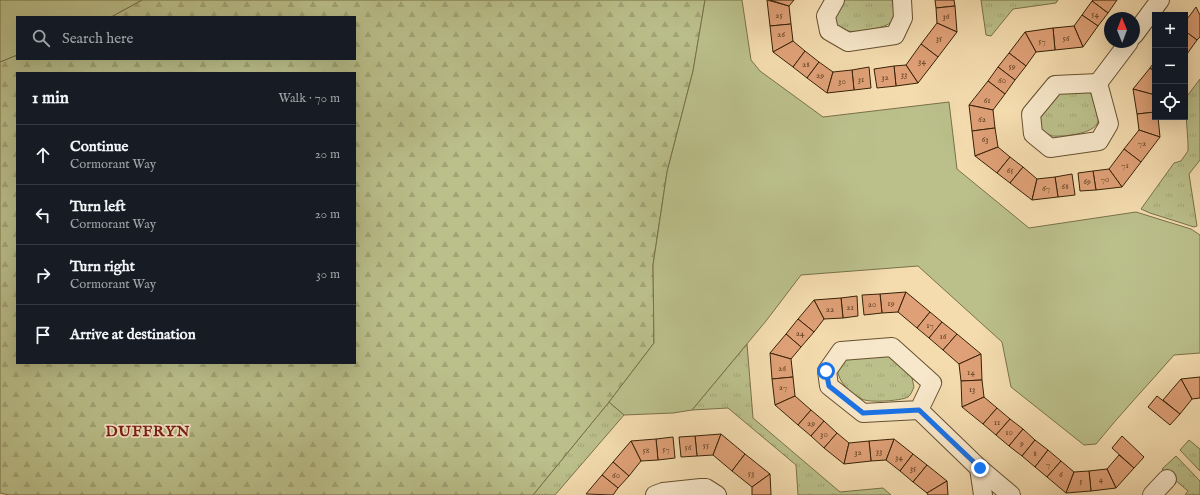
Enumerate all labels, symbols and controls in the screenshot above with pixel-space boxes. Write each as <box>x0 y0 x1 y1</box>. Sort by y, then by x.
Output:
house number: 54 <box>1091 9 1099 20</box>
house number: 25 <box>775 10 783 21</box>
house number: 36 <box>942 11 950 22</box>
north arrow <box>1104 12 1140 48</box>
map controls <box>1152 12 1188 120</box>
button: + <box>1152 12 1188 48</box>
search box <box>16 16 356 60</box>
icon: search <box>30 27 52 49</box>
text: Search here <box>62 29 133 48</box>
house number: 26 <box>777 29 785 40</box>
house number: 35 <box>936 33 943 44</box>
house number: 56 <box>1062 33 1070 44</box>
house number: 57 <box>1038 36 1046 47</box>
button: − <box>1152 48 1188 84</box>
house number: 34 <box>918 56 926 67</box>
house number: 28 <box>802 59 810 70</box>
house number: 59 <box>1008 61 1016 72</box>
house number: 33 <box>901 69 907 80</box>
house number: 29 <box>816 70 824 81</box>
house number: 32 <box>881 72 889 83</box>
house number: 31 <box>858 74 864 85</box>
house number: 60 <box>998 75 1006 86</box>
house number: 30 <box>838 76 846 87</box>
button: locate <box>1152 84 1188 120</box>
text: 1 min <box>32 88 69 109</box>
text: Walk · 70 m <box>278 90 340 107</box>
house number: 61 <box>983 95 991 106</box>
house number: 62 <box>978 114 986 125</box>
house number: 63 <box>981 134 989 145</box>
text: Continue <box>70 137 128 156</box>
house number: 72 <box>1138 138 1146 149</box>
icon: ahead <box>32 144 54 166</box>
text: 20 m <box>315 146 340 163</box>
text: Cormorant Way <box>70 156 156 173</box>
house number: 71 <box>1121 160 1129 171</box>
house number: 65 <box>1006 165 1014 176</box>
house number: 70 <box>1101 174 1109 185</box>
house number: 69 <box>1083 176 1091 187</box>
house number: 68 <box>1061 181 1069 192</box>
house number: 67 <box>1042 183 1050 194</box>
text: Turn left <box>70 197 126 216</box>
icon: left <box>32 204 54 226</box>
text: 20 m <box>315 206 340 223</box>
text: Cormorant Way <box>70 216 156 233</box>
text: Turn right <box>70 257 135 276</box>
icon: right <box>32 264 54 286</box>
text: 30 m <box>316 266 340 283</box>
text: Cormorant Way <box>70 276 156 293</box>
house number: 19 <box>887 298 895 309</box>
house number: 20 <box>868 299 876 310</box>
house number: 21 <box>846 302 854 313</box>
house number: 22 <box>826 304 834 315</box>
house number: 17 <box>926 320 934 331</box>
icon: arrive <box>32 324 54 346</box>
text: Arrive at destination <box>70 325 196 344</box>
house number: 24 <box>796 328 805 339</box>
house number: 16 <box>939 331 947 342</box>
route start <box>817 362 835 380</box>
house number: 26 <box>778 363 786 374</box>
house number: 14 <box>967 367 975 378</box>
house number: 27 <box>779 382 787 393</box>
house number: 13 <box>969 384 975 395</box>
house number: 11 <box>994 417 1000 428</box>
house number: 29 <box>807 418 815 429</box>
district label: DUFFRYN <box>105 422 191 441</box>
house number: 10 <box>1005 427 1013 438</box>
house number: 30 <box>820 429 828 440</box>
house number: 9 <box>1019 438 1024 449</box>
house number: 55 <box>703 440 710 451</box>
house number: 56 <box>684 442 692 453</box>
house number: 57 <box>662 444 670 455</box>
house number: 58 <box>643 445 650 456</box>
house number: 33 <box>876 446 882 457</box>
house number: 32 <box>854 447 862 458</box>
house number: 8 <box>1033 448 1037 459</box>
house number: 34 <box>895 452 903 463</box>
route end <box>971 459 989 477</box>
house number: 7 <box>1046 459 1050 470</box>
house number: 35 <box>910 463 917 474</box>
house number: 53 <box>748 468 754 479</box>
house number: 6 <box>1059 469 1063 480</box>
house number: 60 <box>612 470 620 481</box>
house number: 4 <box>1099 474 1104 485</box>
house number: 5 <box>1079 476 1083 487</box>

